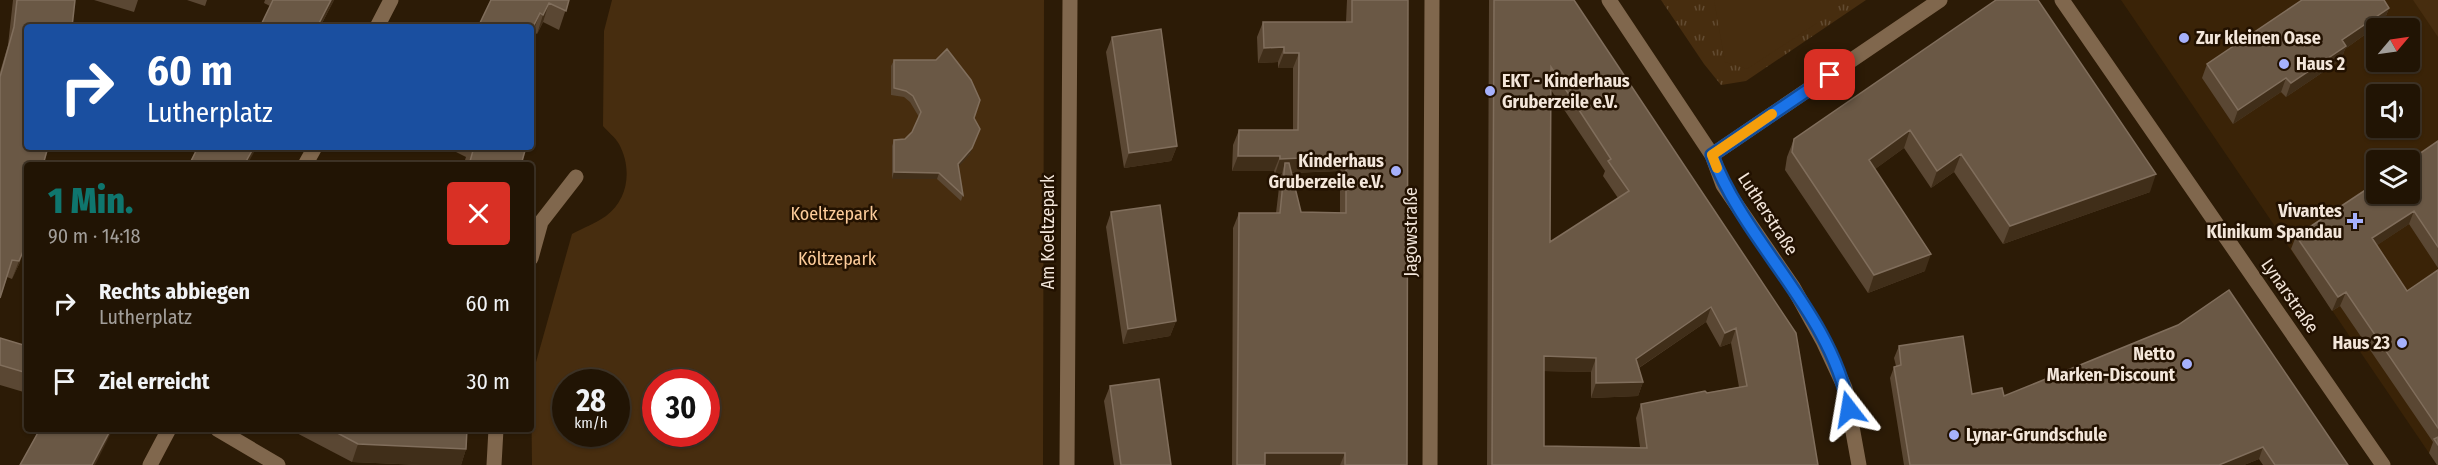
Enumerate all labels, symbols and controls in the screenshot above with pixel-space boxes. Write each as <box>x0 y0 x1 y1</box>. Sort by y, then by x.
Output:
north arrow <box>2366 18 2420 72</box>
map controls <box>2366 18 2420 204</box>
place label: Zur kleinen Oase <box>2196 27 2321 49</box>
marker: Zur kleinen Oase <box>2177 31 2191 45</box>
text: 60 m <box>147 46 233 96</box>
icon: right <box>48 48 126 126</box>
pin <box>1804 49 1855 100</box>
place label: Haus 2 <box>2296 53 2345 75</box>
marker: Haus 2 <box>2277 57 2291 71</box>
icon: arrive <box>1813 58 1846 91</box>
place label: EKT - Kinderhaus Gruberzeile e.V. <box>1502 70 1630 113</box>
marker: EKT - Kinderhaus Gruberzeile e.V. <box>1483 84 1497 98</box>
button: sound <box>2366 84 2420 138</box>
text: Lutherplatz <box>147 97 273 129</box>
place label: Kinderhaus Gruberzeile e.V. <box>1268 150 1384 193</box>
button: layers <box>2366 150 2420 204</box>
marker: Kinderhaus Gruberzeile e.V. <box>1389 164 1403 178</box>
street label: Lutherstraße <box>1733 169 1803 260</box>
street label: Am Koeltzepark <box>1037 174 1059 289</box>
text: 1 Min. <box>48 179 133 223</box>
button: close <box>447 182 510 245</box>
street label: Jagowstraße <box>1400 187 1422 277</box>
place label: Vivantes Klinikum Spandau <box>2207 200 2342 243</box>
park label: Koeltzepark <box>790 203 878 225</box>
marker: Vivantes Klinikum Spandau <box>2346 212 2364 230</box>
text: 90 m · 14:18 <box>48 224 141 248</box>
park label: Költzepark <box>798 248 877 270</box>
street label: Lynarstraße <box>2256 255 2324 338</box>
text: Rechts abbiegen <box>99 278 250 305</box>
icon: right <box>48 287 81 320</box>
text: 60 m <box>466 290 510 317</box>
text: Lutherplatz <box>99 305 192 329</box>
place label: Haus 23 <box>2332 332 2390 354</box>
marker: Haus 23 <box>2395 336 2409 350</box>
place label: Netto Marken-Discount <box>2047 343 2176 386</box>
marker: Netto Marken-Discount <box>2180 357 2194 371</box>
icon: arrive <box>48 365 81 398</box>
text: Ziel erreicht <box>99 368 210 395</box>
text: 30 m <box>467 368 510 395</box>
speed limit sign: 30 <box>642 369 720 447</box>
position arrow <box>1817 377 1881 441</box>
text: 28 <box>576 383 606 419</box>
text: km/h <box>574 414 608 432</box>
place label: Lynar-Grundschule <box>1966 424 2107 446</box>
marker: Lynar-Grundschule <box>1947 428 1961 442</box>

